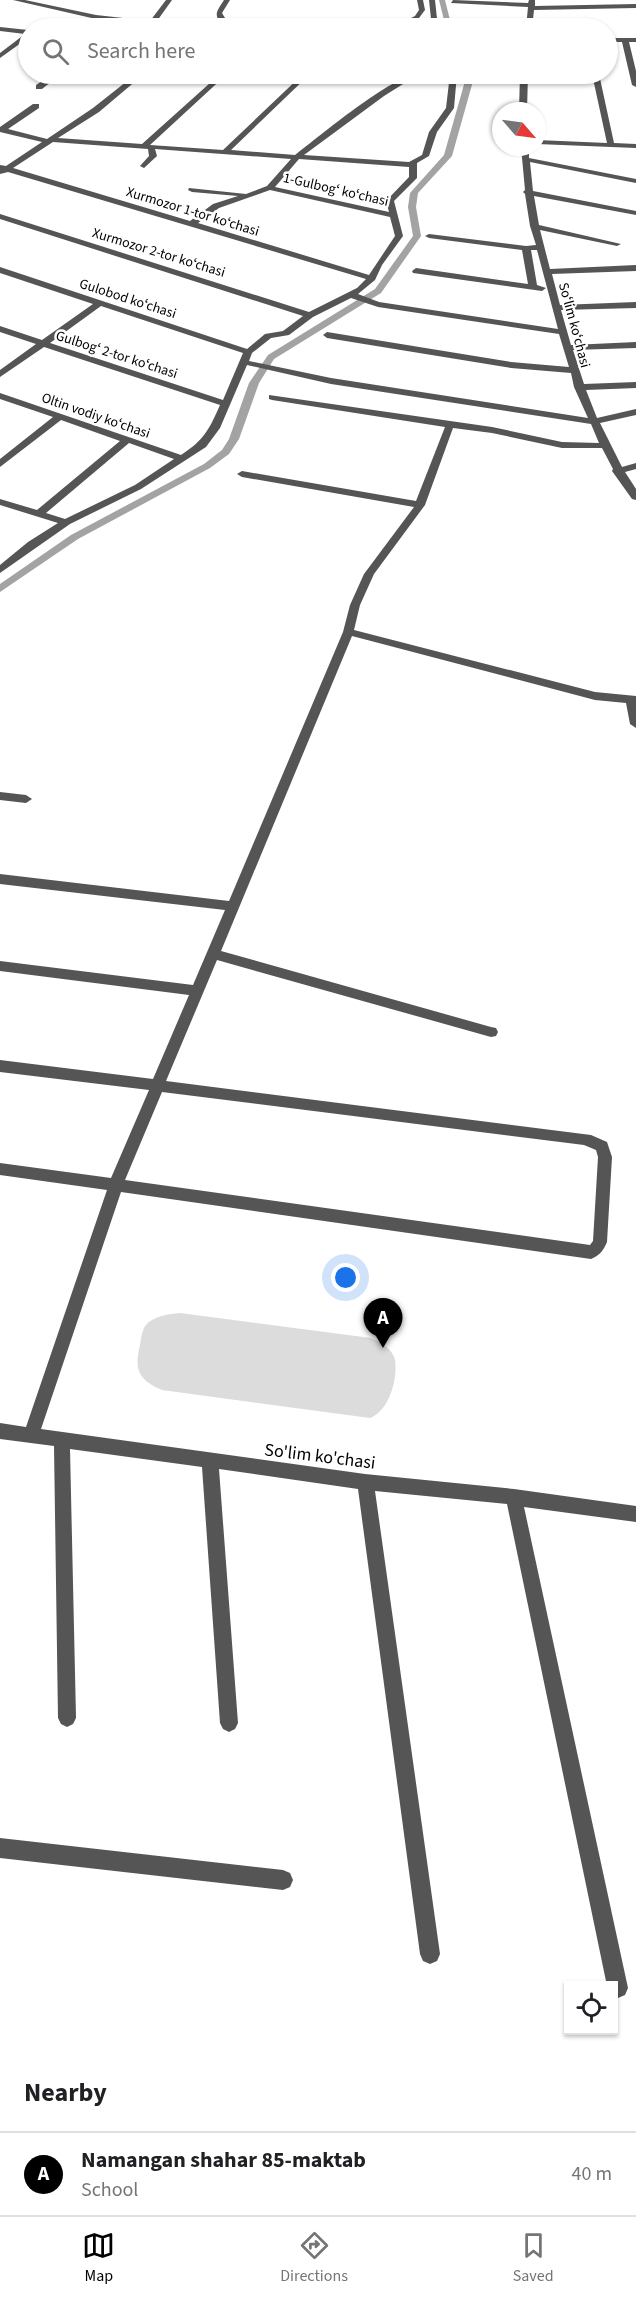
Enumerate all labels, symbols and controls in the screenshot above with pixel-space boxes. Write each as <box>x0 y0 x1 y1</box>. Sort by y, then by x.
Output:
search box <box>18 18 618 84</box>
icon: search <box>39 35 72 68</box>
text: Search here <box>87 35 195 67</box>
north arrow <box>492 102 546 156</box>
street label: 1-Gulbogʻ koʻchasi <box>281 168 390 212</box>
street label: Xurmozor 1-tor koʻchasi <box>124 182 262 242</box>
street label: Xurmozor 2-tor koʻchasi <box>90 223 228 283</box>
street label: Gulobod koʻchasi <box>77 274 179 324</box>
street label: Soʻlim koʻchasi <box>553 280 595 370</box>
street label: Gulbogʻ 2-tor koʻchasi <box>53 326 180 384</box>
street label: Oltin vodiy koʻchasi <box>39 388 153 444</box>
your location <box>331 1263 360 1292</box>
pin: A <box>364 1298 403 1348</box>
street label: So'lim ko'chasi <box>263 1437 377 1476</box>
map controls <box>564 1981 618 2035</box>
button: locate <box>564 1981 618 2035</box>
text: Nearby <box>24 2074 107 2111</box>
text: Namangan shahar 85-maktab <box>81 2144 366 2176</box>
text: A <box>38 2160 49 2188</box>
text: 40 m <box>572 2160 612 2188</box>
text: School <box>81 2176 138 2204</box>
tab: Map <box>82 2229 115 2287</box>
tab: Directions <box>280 2229 348 2287</box>
tab: Saved <box>513 2229 554 2287</box>

